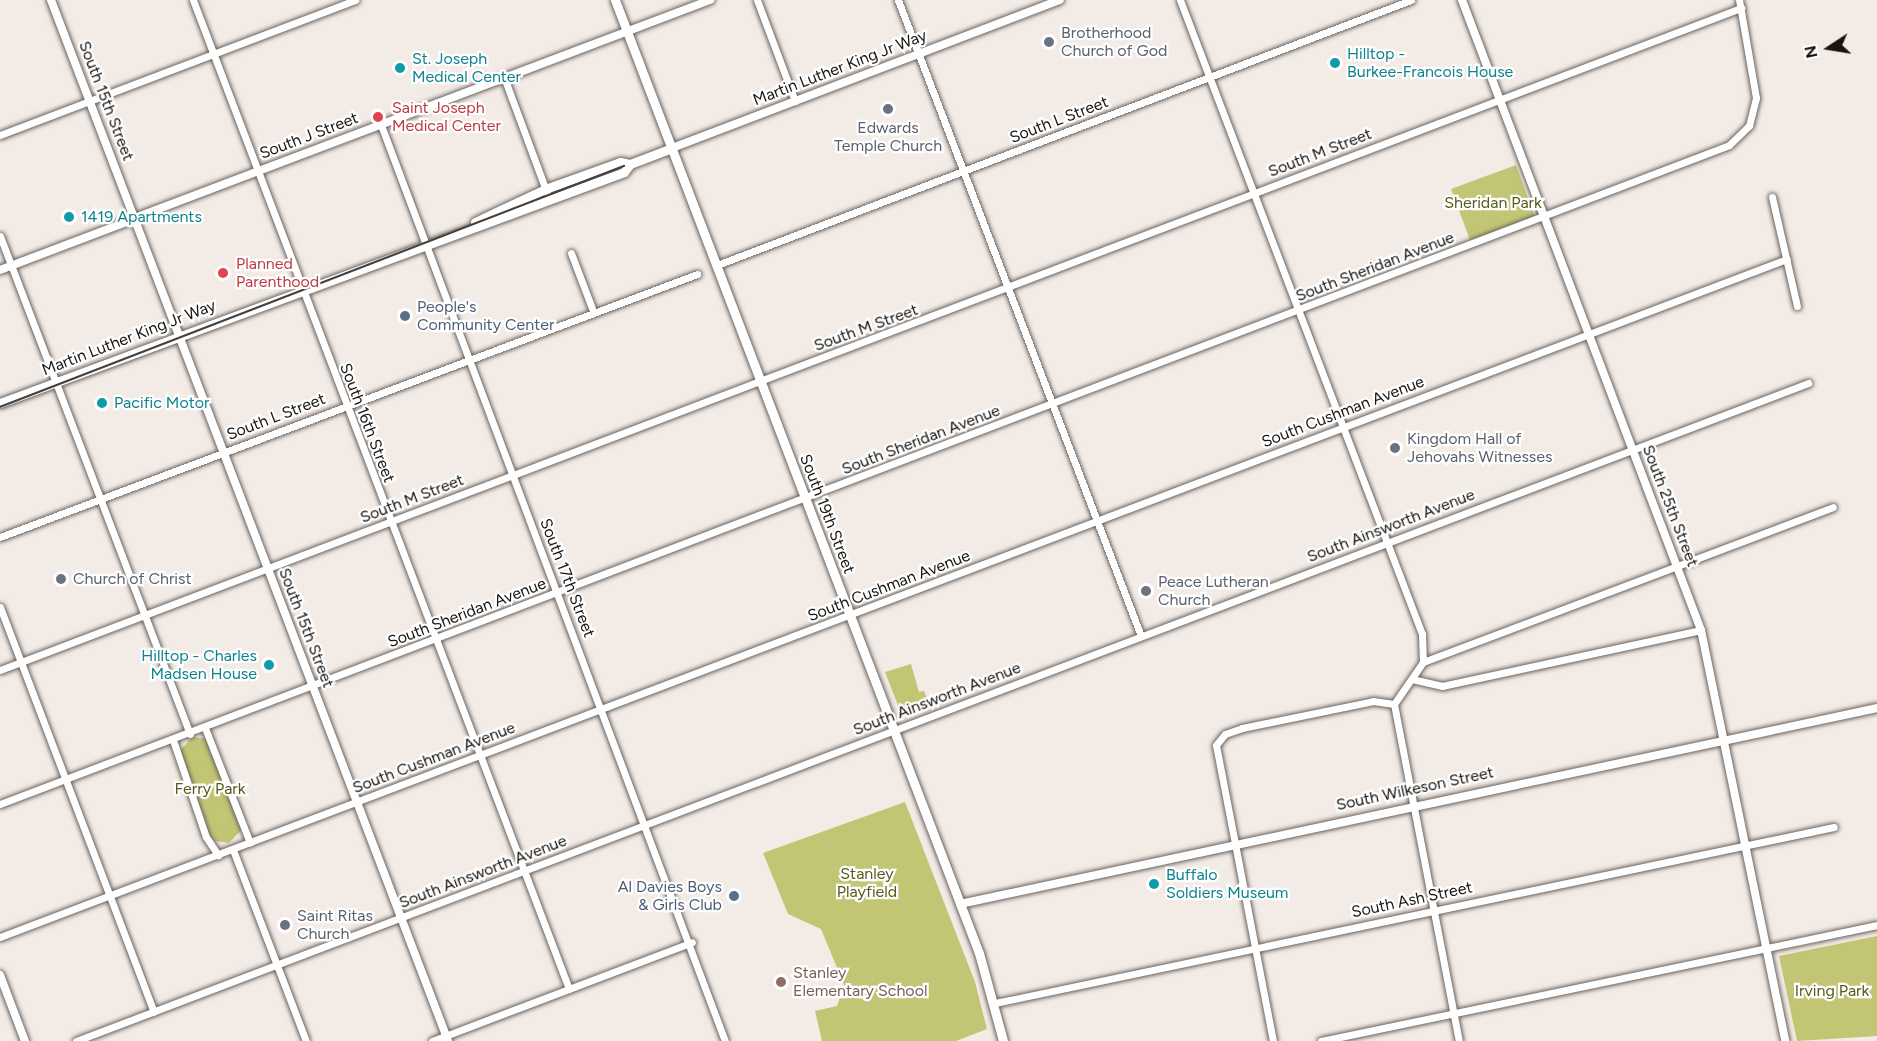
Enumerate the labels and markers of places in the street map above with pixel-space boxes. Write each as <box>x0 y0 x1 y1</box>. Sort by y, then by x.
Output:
place label: Brotherhood Church of God <box>1061 23 1167 61</box>
marker: Brotherhood Church of God <box>1042 35 1056 49</box>
place label: Hilltop - Burkee-Francois House <box>1347 44 1513 82</box>
place label: St. Joseph Medical Center <box>412 49 521 87</box>
marker: Hilltop - Burkee-Francois House <box>1328 56 1342 70</box>
marker: St. Joseph Medical Center <box>393 61 407 75</box>
place label: Saint Joseph Medical Center <box>392 98 501 136</box>
marker: Edwards Temple Church <box>881 102 895 116</box>
marker: Saint Joseph Medical Center <box>369 108 387 126</box>
place label: Edwards Temple Church <box>834 118 942 156</box>
place label: 1419 Apartments <box>81 207 202 227</box>
marker: 1419 Apartments <box>62 210 76 224</box>
place label: Planned Parenthood <box>236 254 319 292</box>
marker: Planned Parenthood <box>214 264 232 282</box>
place label: People's Community Center <box>417 297 554 335</box>
marker: People's Community Center <box>398 309 412 323</box>
place label: Pacific Motor <box>114 393 209 413</box>
marker: Pacific Motor <box>95 396 109 410</box>
place label: Kingdom Hall of Jehovahs Witnesses <box>1407 429 1552 467</box>
marker: Kingdom Hall of Jehovahs Witnesses <box>1388 441 1402 455</box>
place label: Church of Christ <box>73 569 192 589</box>
marker: Church of Christ <box>54 572 68 586</box>
place label: Peace Lutheran Church <box>1158 572 1269 610</box>
marker: Peace Lutheran Church <box>1139 584 1153 598</box>
place label: Hilltop - Charles Madsen House <box>141 646 257 684</box>
marker: Hilltop - Charles Madsen House <box>262 658 276 672</box>
place label: Buffalo Soldiers Museum <box>1166 865 1288 903</box>
place label: Al Davies Boys & Girls Club <box>618 877 722 915</box>
marker: Buffalo Soldiers Museum <box>1147 877 1161 891</box>
marker: Al Davies Boys & Girls Club <box>727 889 741 903</box>
place label: Saint Ritas Church <box>297 906 373 944</box>
marker: Saint Ritas Church <box>278 918 292 932</box>
place label: Stanley Elementary School <box>793 963 927 1001</box>
marker: Stanley Elementary School <box>774 975 788 989</box>

